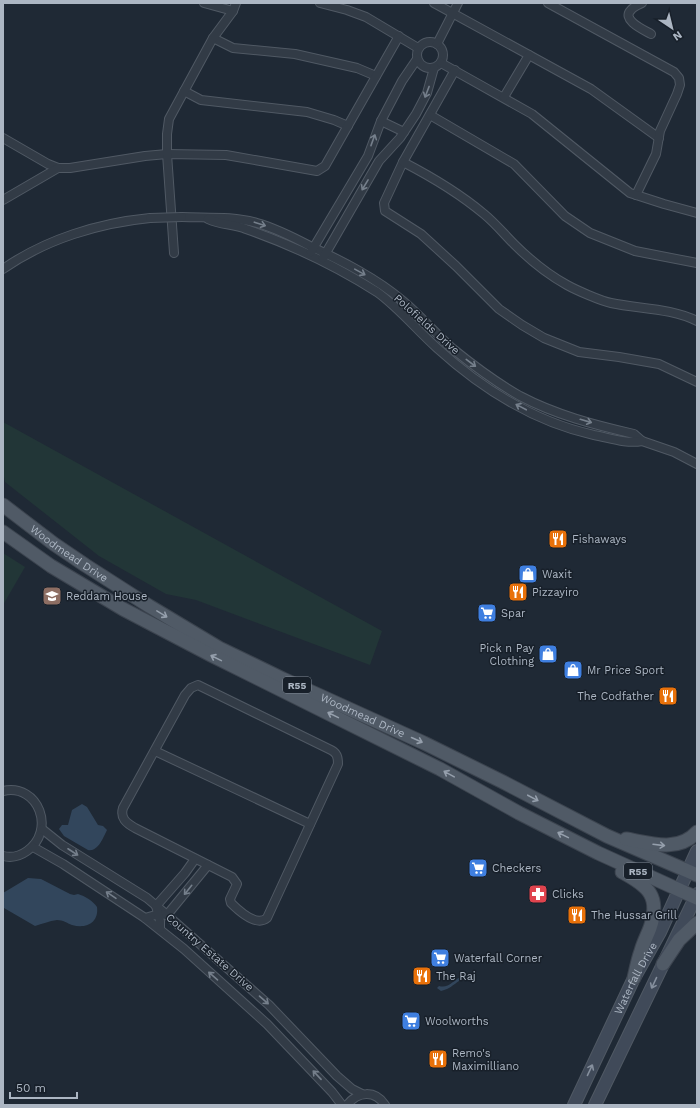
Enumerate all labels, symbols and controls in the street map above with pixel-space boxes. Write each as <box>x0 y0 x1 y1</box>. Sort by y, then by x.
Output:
north arrow <box>652 8 692 48</box>
text: N <box>670 28 685 43</box>
one-way arrow <box>422 85 430 97</box>
one-way arrow <box>370 135 378 147</box>
one-way arrow <box>360 179 368 191</box>
one-way arrow <box>253 221 265 229</box>
one-way arrow <box>353 269 365 277</box>
street label: Polofields Drive <box>391 291 462 357</box>
one-way arrow <box>465 358 476 367</box>
one-way arrow <box>516 403 528 410</box>
one-way arrow <box>579 418 592 426</box>
street label: Woodmead Drive <box>28 522 110 585</box>
restaurant icon: Fishaways <box>547 528 569 550</box>
place label: Fishaways <box>572 533 627 546</box>
shop icon: Waxit <box>517 563 539 585</box>
place label: Waxit <box>542 568 572 581</box>
restaurant icon: Pizzayiro <box>507 581 529 603</box>
school or university icon: Reddam House <box>41 585 63 607</box>
place label: Pizzayiro <box>532 586 579 599</box>
place label: Reddam House <box>66 590 147 603</box>
supermarket icon: Spar <box>476 602 498 624</box>
place label: Spar <box>501 607 526 620</box>
one-way arrow <box>156 610 168 618</box>
place label: Pick n Pay Clothing <box>480 642 534 668</box>
shop icon: Pick n Pay Clothing <box>537 643 559 665</box>
one-way arrow <box>210 654 222 661</box>
shop icon: Mr Price Sport <box>562 659 584 681</box>
place label: Mr Price Sport <box>587 664 664 677</box>
road number: R55 <box>283 677 311 693</box>
restaurant icon: The Codfather <box>657 685 679 707</box>
place label: The Codfather <box>577 690 654 703</box>
street label: Woodmead Drive <box>318 691 407 740</box>
one-way arrow <box>327 711 339 718</box>
one-way arrow <box>410 737 422 744</box>
one-way arrow <box>443 769 455 777</box>
one-way arrow <box>527 794 539 802</box>
one-way arrow <box>557 831 569 838</box>
one-way arrow <box>652 841 665 849</box>
one-way arrow <box>67 848 78 856</box>
supermarket icon: Checkers <box>467 857 489 879</box>
place label: Checkers <box>492 862 542 875</box>
road number: R55 <box>624 863 652 879</box>
pharmacy icon: Clicks <box>527 883 549 905</box>
one-way arrow <box>183 885 192 896</box>
place label: Clicks <box>552 888 584 901</box>
one-way arrow <box>105 891 117 899</box>
restaurant icon: The Hussar Grill <box>566 904 588 926</box>
place label: The Hussar Grill <box>591 909 678 922</box>
street label: Country Estate Drive <box>163 911 256 994</box>
street label: Waterfall Drive <box>612 940 660 1016</box>
supermarket icon: Waterfall Corner <box>429 947 451 969</box>
place label: Waterfall Corner <box>454 952 543 965</box>
restaurant icon: The Raj <box>411 965 433 987</box>
place label: The Raj <box>436 970 476 983</box>
one-way arrow <box>207 971 218 980</box>
one-way arrow <box>650 976 657 988</box>
one-way arrow <box>258 995 269 1004</box>
supermarket icon: Woolworths <box>400 1010 422 1032</box>
place label: Woolworths <box>425 1015 489 1028</box>
place label: Remo's Maximilliano <box>452 1047 519 1073</box>
restaurant icon: Remo's Maximilliano <box>427 1048 449 1070</box>
one-way arrow <box>587 1064 594 1076</box>
one-way arrow <box>312 1070 321 1081</box>
scale bar <box>10 1074 77 1100</box>
text: 50 m <box>16 1081 46 1095</box>

